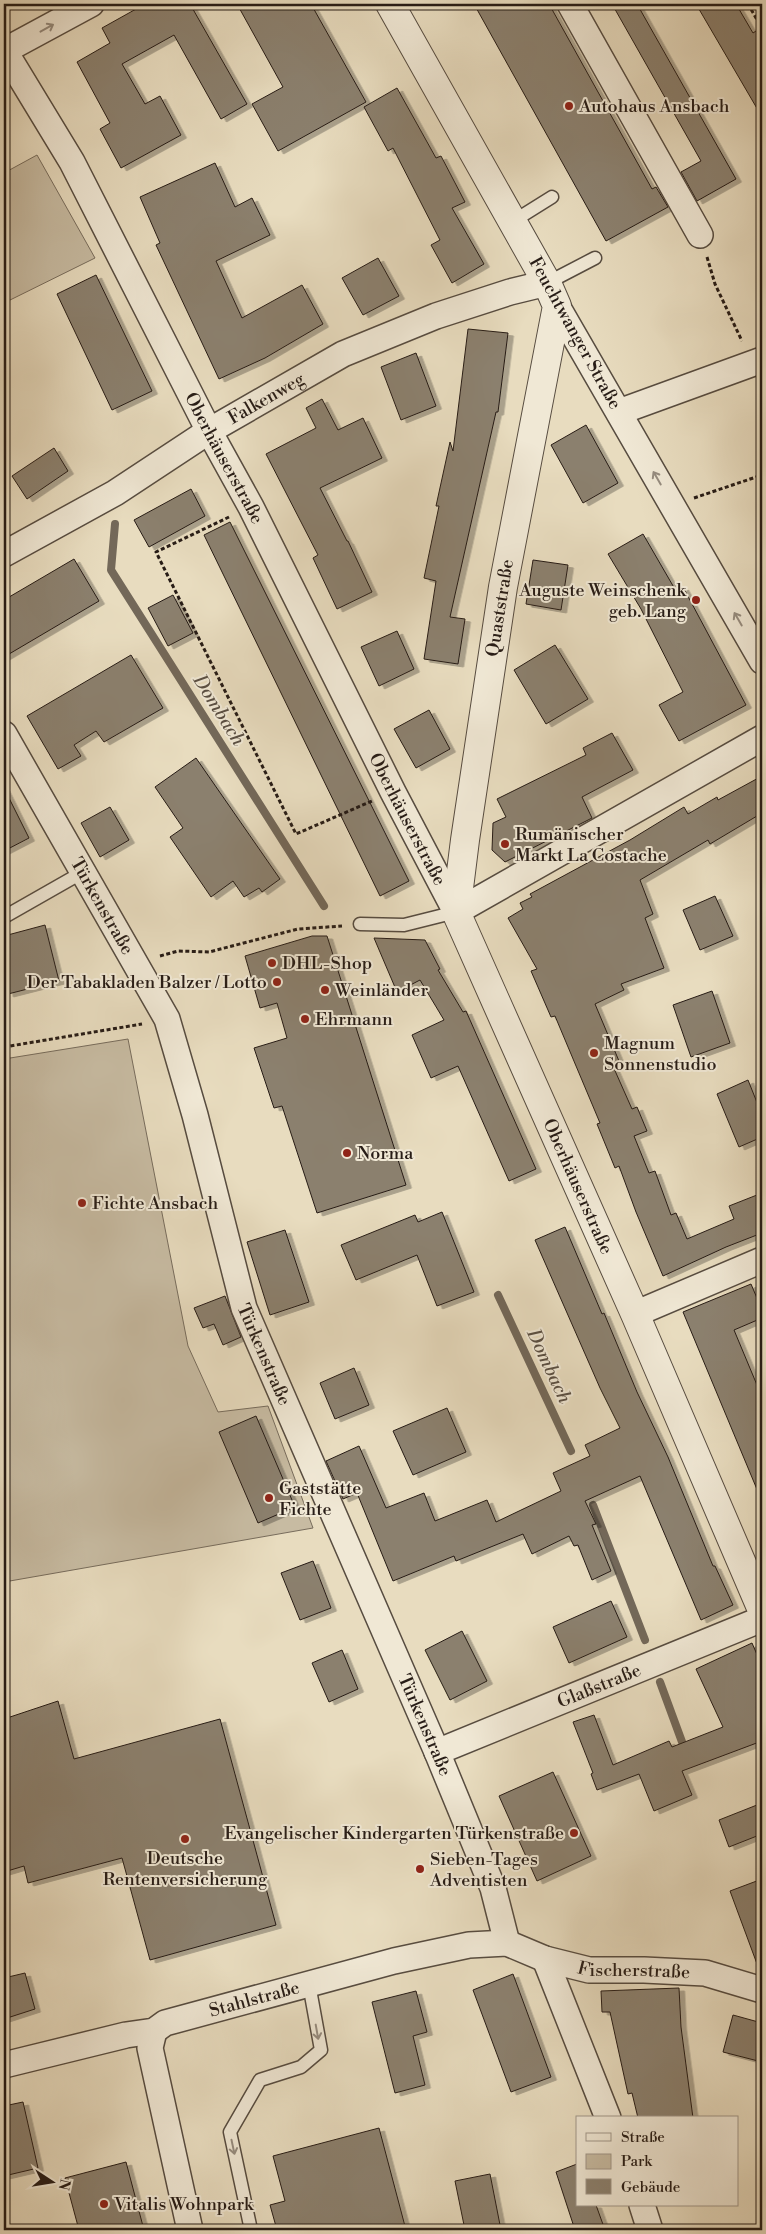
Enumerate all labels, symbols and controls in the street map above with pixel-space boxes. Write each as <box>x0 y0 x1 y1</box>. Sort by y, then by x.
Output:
one-way arrow <box>40 22 54 32</box>
place label: Autohaus Ansbach <box>578 95 730 118</box>
marker: Autohaus Ansbach <box>563 100 575 112</box>
street label: Feuchtwanger Straße <box>524 253 626 413</box>
street label: Falkenweg <box>223 367 309 429</box>
street label: Oberhäuserstraße <box>180 388 269 528</box>
one-way arrow <box>651 472 661 486</box>
street label: Quaststraße <box>481 558 519 658</box>
place label: Auguste Weinschenk geb. Lang <box>518 579 688 623</box>
marker: Auguste Weinschenk geb. Lang <box>690 594 702 606</box>
one-way arrow <box>733 612 742 627</box>
water label: Dombach <box>187 669 250 750</box>
street label: Oberhäuserstraße <box>364 749 452 889</box>
place label: Rumänischer Markt La Costache <box>515 823 667 867</box>
marker: Rumänischer Markt La Costache <box>499 838 511 850</box>
street label: Türkenstraße <box>65 853 139 959</box>
place label: DHL-Shop <box>282 952 372 975</box>
marker: DHL-Shop <box>266 957 278 969</box>
place label: Der Tabakladen Balzer / Lotto <box>27 971 267 994</box>
marker: Der Tabakladen Balzer / Lotto <box>271 976 283 988</box>
place label: Weinländer <box>334 979 428 1002</box>
marker: Weinländer <box>319 984 331 996</box>
place label: Ehrmann <box>315 1008 393 1031</box>
marker: Ehrmann <box>299 1013 311 1025</box>
place label: Magnum Sonnenstudio <box>604 1032 717 1076</box>
marker: Magnum Sonnenstudio <box>588 1047 600 1059</box>
street label: Oberhäuserstraße <box>538 1115 618 1258</box>
place label: Norma <box>357 1142 414 1165</box>
marker: Norma <box>341 1147 353 1159</box>
place label: Fichte Ansbach <box>92 1192 219 1215</box>
marker: Fichte Ansbach <box>76 1197 88 1209</box>
street label: Türkenstraße <box>232 1300 296 1409</box>
water label: Dombach <box>521 1324 577 1408</box>
place label: Gaststätte Fichte <box>279 1477 361 1521</box>
marker: Gaststätte Fichte <box>263 1492 275 1504</box>
street label: Glaßstraße <box>554 1658 644 1713</box>
street label: Türkenstraße <box>393 1671 457 1779</box>
place label: Evangelischer Kindergarten Türkenstraße <box>224 1822 564 1845</box>
marker: Evangelischer Kindergarten Türkenstraße <box>568 1827 580 1839</box>
marker: Deutsche Rentenversicherung <box>179 1833 191 1845</box>
place label: Deutsche Rentenversicherung <box>103 1847 268 1891</box>
place label: Sieben-Tages Adventisten <box>429 1848 538 1892</box>
marker: Sieben-Tages Adventisten <box>414 1863 426 1875</box>
street label: Fischerstraße <box>575 1956 691 1984</box>
street label: Stahlstraße <box>207 1976 302 2022</box>
one-way arrow <box>313 2024 323 2040</box>
legend <box>576 2116 738 2206</box>
text: Straße <box>621 2128 665 2147</box>
one-way arrow <box>229 2139 238 2155</box>
text: Park <box>621 2152 653 2171</box>
north arrow <box>28 2156 78 2206</box>
text: N <box>54 2177 74 2192</box>
text: Gebäude <box>621 2178 680 2197</box>
place label: Vitalis Wohnpark <box>113 2193 255 2216</box>
marker: Vitalis Wohnpark <box>98 2198 110 2210</box>

